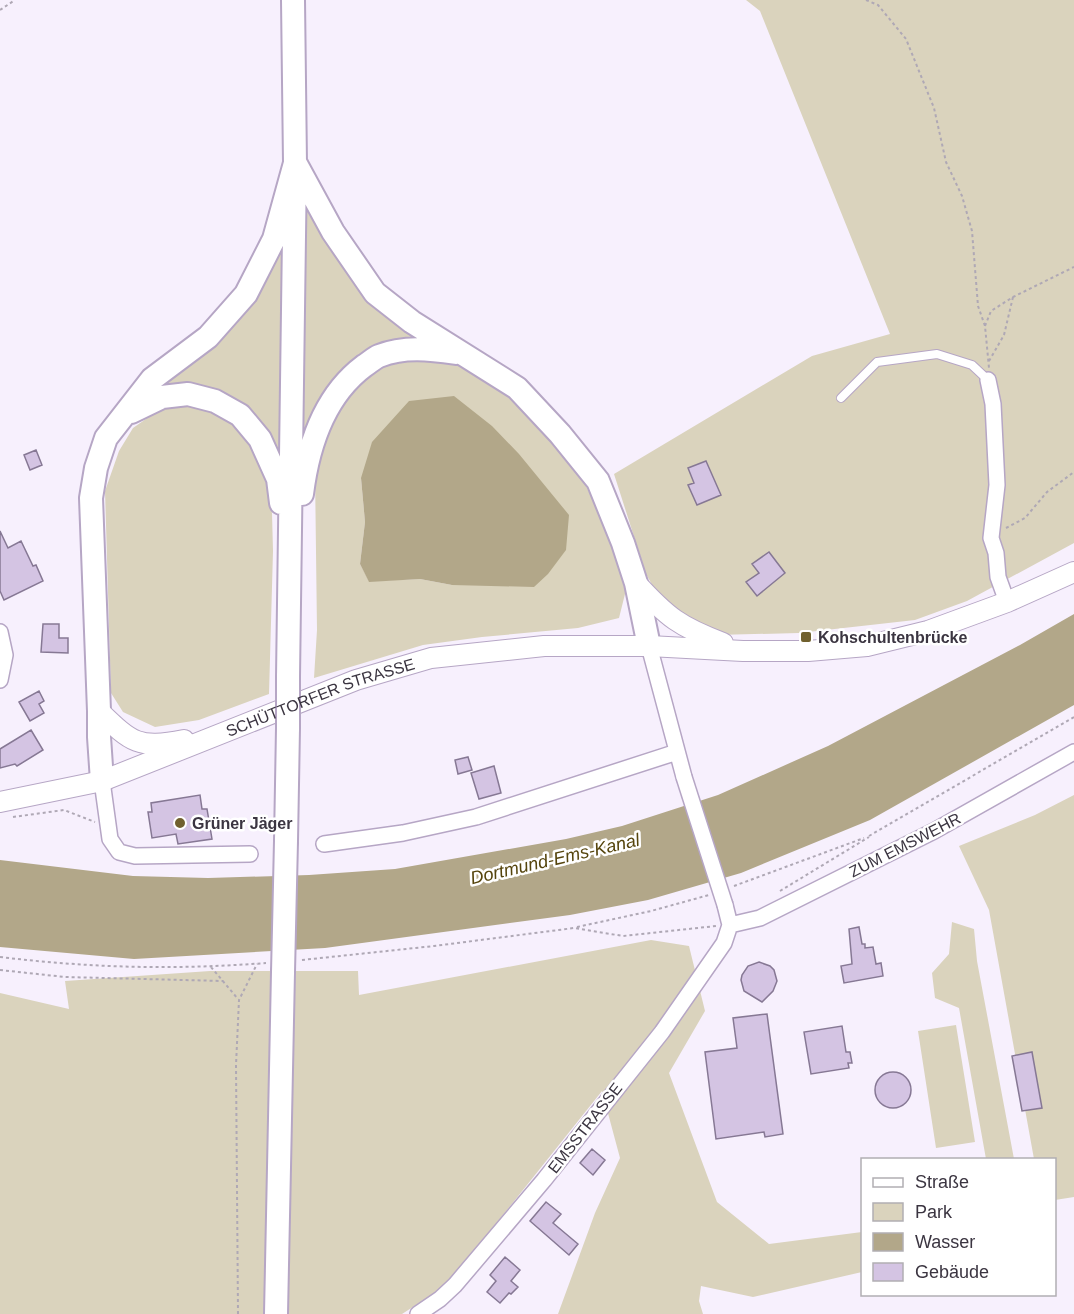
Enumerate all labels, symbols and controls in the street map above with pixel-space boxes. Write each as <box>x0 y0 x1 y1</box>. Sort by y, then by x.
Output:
place label: Kohschultenbrücke <box>818 629 967 646</box>
marker: Kohschultenbrücke <box>799 630 813 644</box>
street label: SCHÜTTORFER STRASSE <box>223 655 416 739</box>
street label: ZUM EMSWEHR <box>846 810 964 880</box>
place label: Grüner Jäger <box>192 815 292 832</box>
marker: Grüner Jäger <box>173 816 187 830</box>
water label: Dortmund-Ems-Kanal <box>468 830 643 888</box>
street label: EMSSTRASSE <box>545 1080 625 1176</box>
legend <box>861 1158 1056 1296</box>
text: Straße <box>915 1172 969 1192</box>
text: Park <box>915 1202 953 1222</box>
text: Wasser <box>915 1232 975 1252</box>
text: Gebäude <box>915 1262 989 1282</box>

